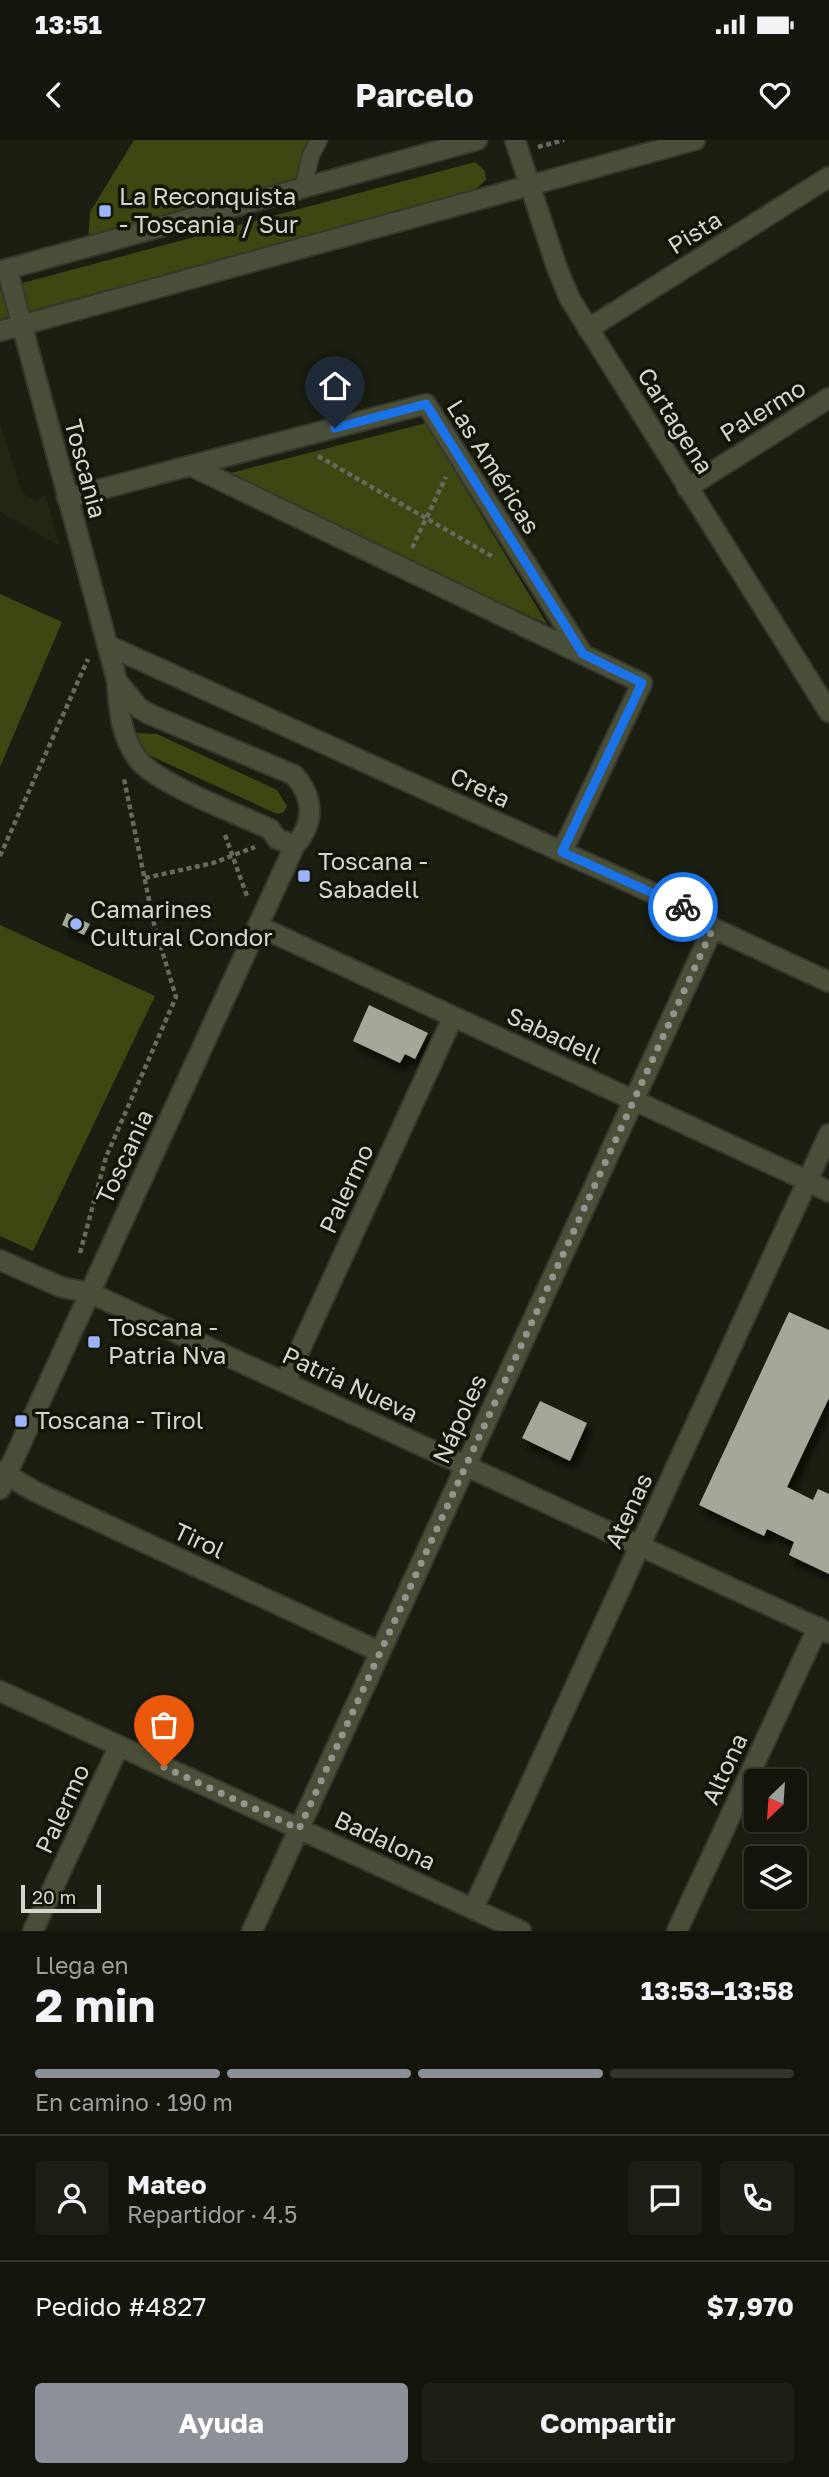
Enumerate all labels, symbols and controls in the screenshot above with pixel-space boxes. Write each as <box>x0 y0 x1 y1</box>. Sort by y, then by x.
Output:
text: 13:51 <box>35 9 102 40</box>
icon: back <box>35 76 73 114</box>
text: Parcelo <box>355 76 474 114</box>
icon: heart <box>756 76 794 114</box>
place label: La Reconquista - Toscania / Sur <box>119 181 298 238</box>
marker: La Reconquista - Toscania / Sur <box>97 203 113 219</box>
street label: Pista <box>662 204 727 259</box>
pin <box>305 356 365 428</box>
street label: Cartagena <box>632 362 720 479</box>
icon: home <box>316 367 354 405</box>
street label: Palermo <box>714 372 810 447</box>
street label: Las Américas <box>442 394 547 539</box>
street label: Toscania <box>59 416 114 521</box>
street label: Creta <box>446 760 515 813</box>
place label: Toscana - Sabadell <box>318 846 428 903</box>
marker: Toscana - Sabadell <box>296 868 312 884</box>
courier <box>648 872 718 942</box>
icon: bike <box>664 888 702 926</box>
place label: Camarines Cultural Condor <box>90 894 273 951</box>
marker: Camarines Cultural Condor <box>68 916 84 932</box>
street label: Sabadell <box>503 1000 607 1069</box>
street label: Toscania <box>89 1104 158 1208</box>
street label: Palermo <box>312 1139 379 1238</box>
place label: Toscana - Patria Nva <box>108 1312 226 1369</box>
marker: Toscana - Patria Nva <box>86 1334 102 1350</box>
street label: Patria Nueva <box>278 1340 423 1428</box>
street label: Nápoles <box>425 1369 492 1468</box>
place label: Toscana - Tirol <box>35 1405 203 1434</box>
marker: Toscana - Tirol <box>13 1413 29 1429</box>
street label: Atenas <box>598 1468 658 1553</box>
street label: Tirol <box>170 1515 230 1564</box>
pin <box>134 1695 194 1767</box>
icon: bag <box>145 1706 183 1744</box>
street label: Altona <box>695 1728 753 1809</box>
street label: Palermo <box>28 1759 95 1858</box>
north arrow <box>744 1769 807 1832</box>
map controls <box>744 1769 807 1909</box>
street label: Badalona <box>331 1804 441 1876</box>
button: layers <box>744 1846 807 1909</box>
scale bar <box>21 1882 102 1914</box>
text: 20 m <box>32 1885 76 1908</box>
text: Llega en <box>35 1951 129 1979</box>
text: 13:53–13:58 <box>641 1975 794 2006</box>
text: 2 min <box>35 1977 155 2032</box>
text: En camino · 190 m <box>35 2088 233 2116</box>
button: person <box>35 2161 109 2235</box>
button: chat <box>628 2161 702 2235</box>
button: phone <box>720 2161 794 2235</box>
text: Mateo <box>127 2169 207 2200</box>
text: Repartidor · 4.5 <box>127 2200 297 2228</box>
text: Pedido #4827 <box>35 2291 206 2322</box>
text: $7,970 <box>707 2291 794 2322</box>
button: Ayuda <box>35 2383 408 2463</box>
button: Compartir <box>422 2383 794 2463</box>

